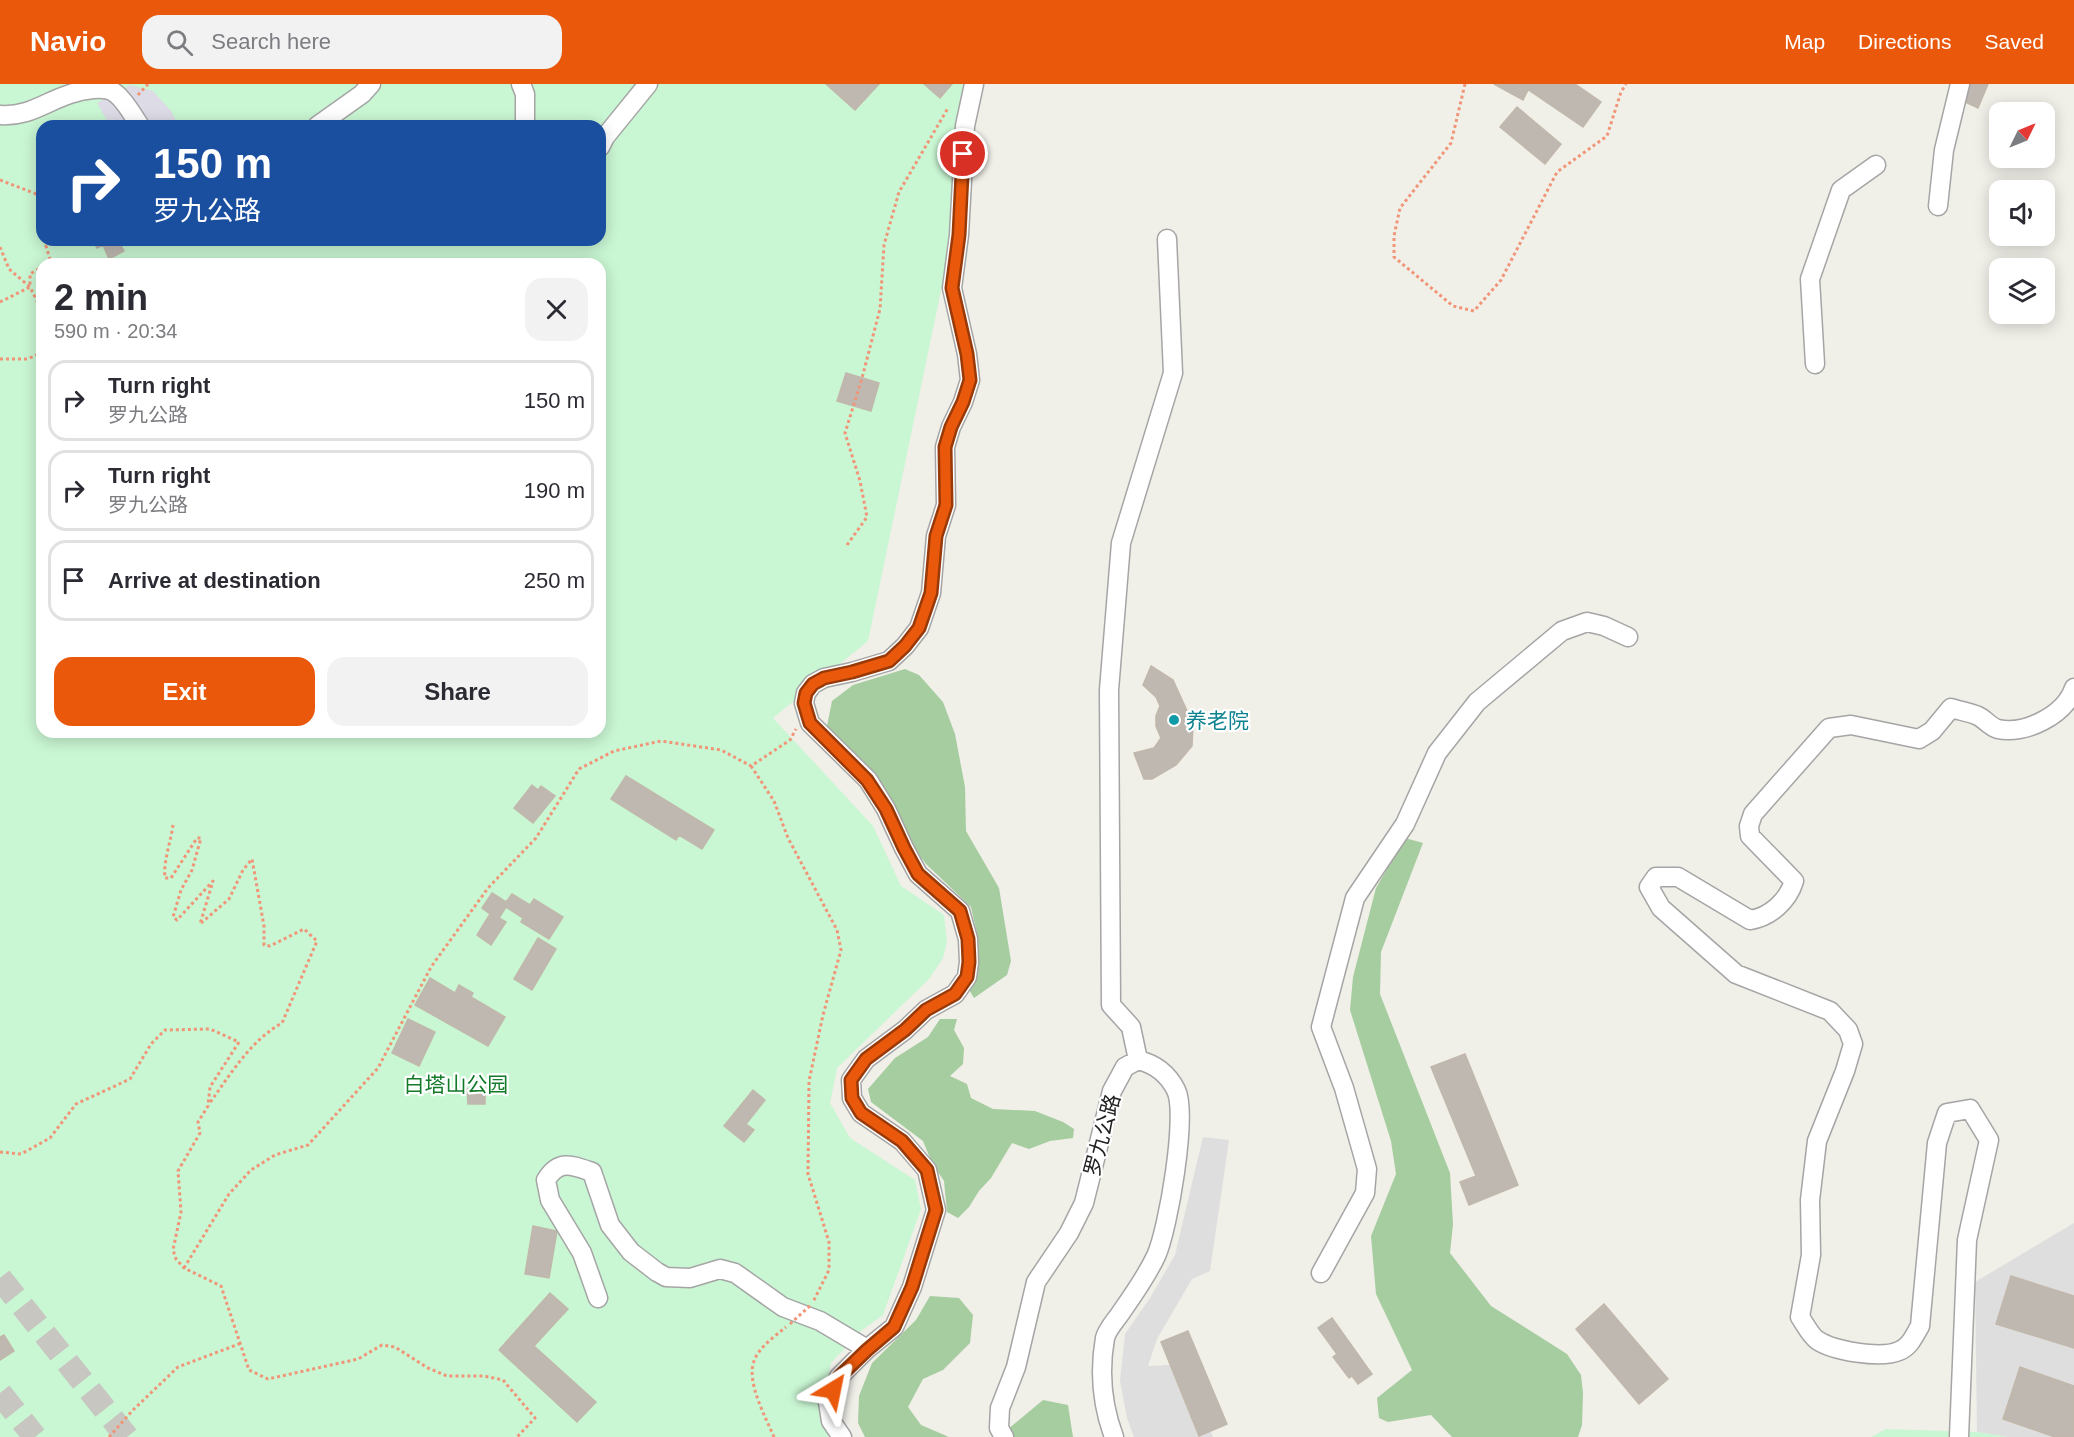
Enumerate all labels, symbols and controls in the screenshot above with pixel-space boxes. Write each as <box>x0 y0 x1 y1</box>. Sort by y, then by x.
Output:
search box <box>142 15 562 69</box>
text: Navio <box>30 26 106 57</box>
icon: search <box>163 26 196 59</box>
text: Search here <box>211 29 331 54</box>
text: Map <box>1784 30 1825 53</box>
text: Directions <box>1858 30 1951 53</box>
text: Saved <box>1984 30 2044 53</box>
north arrow <box>1989 102 2055 168</box>
map controls <box>1989 102 2055 324</box>
pin <box>937 128 988 179</box>
icon: arrive <box>946 137 979 170</box>
text: 150 m <box>153 140 272 187</box>
icon: right <box>54 144 132 222</box>
button: sound <box>1989 180 2055 246</box>
text: 罗九公路 <box>153 196 261 226</box>
button: layers <box>1989 258 2055 324</box>
text: 2 min <box>54 277 148 318</box>
button: close <box>525 278 588 341</box>
text: 590 m · 20:34 <box>54 320 177 342</box>
text: Turn right <box>108 373 210 398</box>
icon: right <box>57 384 90 417</box>
text: 150 m <box>524 388 585 413</box>
text: 罗九公路 <box>108 404 188 426</box>
text: Turn right <box>108 463 210 488</box>
icon: right <box>57 474 90 507</box>
text: 190 m <box>524 478 585 503</box>
text: 罗九公路 <box>108 494 188 516</box>
icon: arrive <box>57 564 90 597</box>
text: Arrive at destination <box>108 568 321 593</box>
text: 250 m <box>524 568 585 593</box>
button: Exit <box>54 657 315 726</box>
button: Share <box>327 657 588 726</box>
place label: 养老院 <box>1186 709 1249 732</box>
marker: 养老院 <box>1167 713 1181 727</box>
park label: 白塔山公园 <box>404 1073 509 1096</box>
street label: 罗九公路 <box>1080 1091 1124 1179</box>
position arrow <box>801 1358 865 1422</box>

